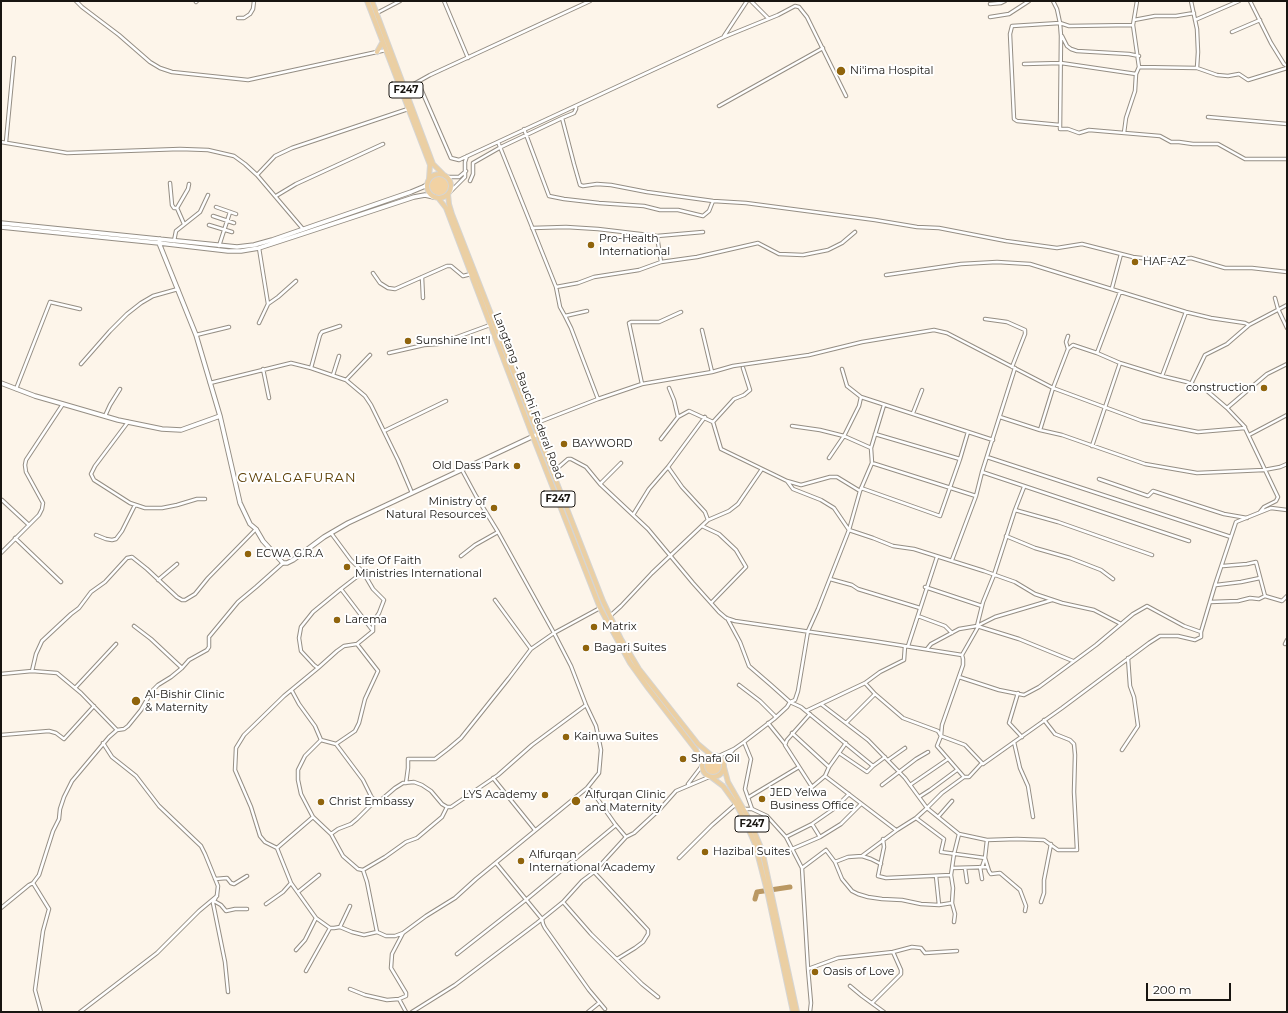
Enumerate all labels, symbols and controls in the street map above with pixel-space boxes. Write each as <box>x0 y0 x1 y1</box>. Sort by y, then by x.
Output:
place label: Ni'ima Hospital <box>850 64 933 78</box>
marker: Ni'ima Hospital <box>835 65 847 77</box>
road number: F247 <box>389 82 423 98</box>
place label: Pro-Health International <box>599 232 670 258</box>
marker: Pro-Health International <box>586 240 596 250</box>
place label: HAF-AZ <box>1143 255 1186 269</box>
marker: HAF-AZ <box>1130 257 1140 267</box>
street label: Langtang - Bauchi Federal Road <box>490 311 566 481</box>
place label: Sunshine Int'l <box>416 334 491 348</box>
marker: Sunshine Int'l <box>403 336 413 346</box>
place label: construction <box>1186 381 1256 395</box>
marker: construction <box>1259 383 1269 393</box>
place label: BAYWORD <box>572 437 633 451</box>
marker: BAYWORD <box>559 439 569 449</box>
place label: Old Dass Park <box>432 459 509 473</box>
marker: Old Dass Park <box>512 461 522 471</box>
district label: GWALGAFURAN <box>237 470 357 486</box>
road number: F247 <box>541 491 575 507</box>
place label: Ministry of Natural Resources <box>386 495 486 521</box>
marker: Ministry of Natural Resources <box>489 503 499 513</box>
place label: ECWA G.R.A <box>256 547 323 561</box>
marker: ECWA G.R.A <box>243 549 253 559</box>
place label: Life Of Faith Ministries International <box>355 554 482 580</box>
marker: Life Of Faith Ministries International <box>342 562 352 572</box>
place label: Larema <box>345 613 387 627</box>
marker: Larema <box>332 615 342 625</box>
place label: Matrix <box>602 620 637 634</box>
marker: Matrix <box>589 622 599 632</box>
place label: Bagari Suites <box>594 641 666 655</box>
marker: Bagari Suites <box>581 643 591 653</box>
place label: Al-Bishir Clinic & Maternity <box>145 688 225 714</box>
marker: Al-Bishir Clinic & Maternity <box>130 695 142 707</box>
place label: Kainuwa Suites <box>574 730 658 744</box>
marker: Kainuwa Suites <box>561 732 571 742</box>
place label: Shafa Oil <box>691 752 740 766</box>
marker: Shafa Oil <box>678 754 688 764</box>
place label: JED Yelwa Business Office <box>770 786 854 812</box>
place label: LYS Academy <box>463 788 537 802</box>
place label: Alfurqan Clinic and Maternity <box>585 788 666 814</box>
marker: LYS Academy <box>540 790 550 800</box>
marker: JED Yelwa Business Office <box>757 794 767 804</box>
place label: Christ Embassy <box>329 795 414 809</box>
marker: Alfurqan Clinic and Maternity <box>570 795 582 807</box>
marker: Christ Embassy <box>316 797 326 807</box>
road number: F247 <box>735 816 769 832</box>
place label: Hazibal Suites <box>713 845 790 859</box>
marker: Hazibal Suites <box>700 847 710 857</box>
place label: Alfurqan International Academy <box>529 848 655 874</box>
marker: Alfurqan International Academy <box>516 856 526 866</box>
place label: Oasis of Love <box>823 965 894 979</box>
marker: Oasis of Love <box>810 967 820 977</box>
scale bar <box>1148 975 1233 1001</box>
text: 200 m <box>1153 982 1192 997</box>

